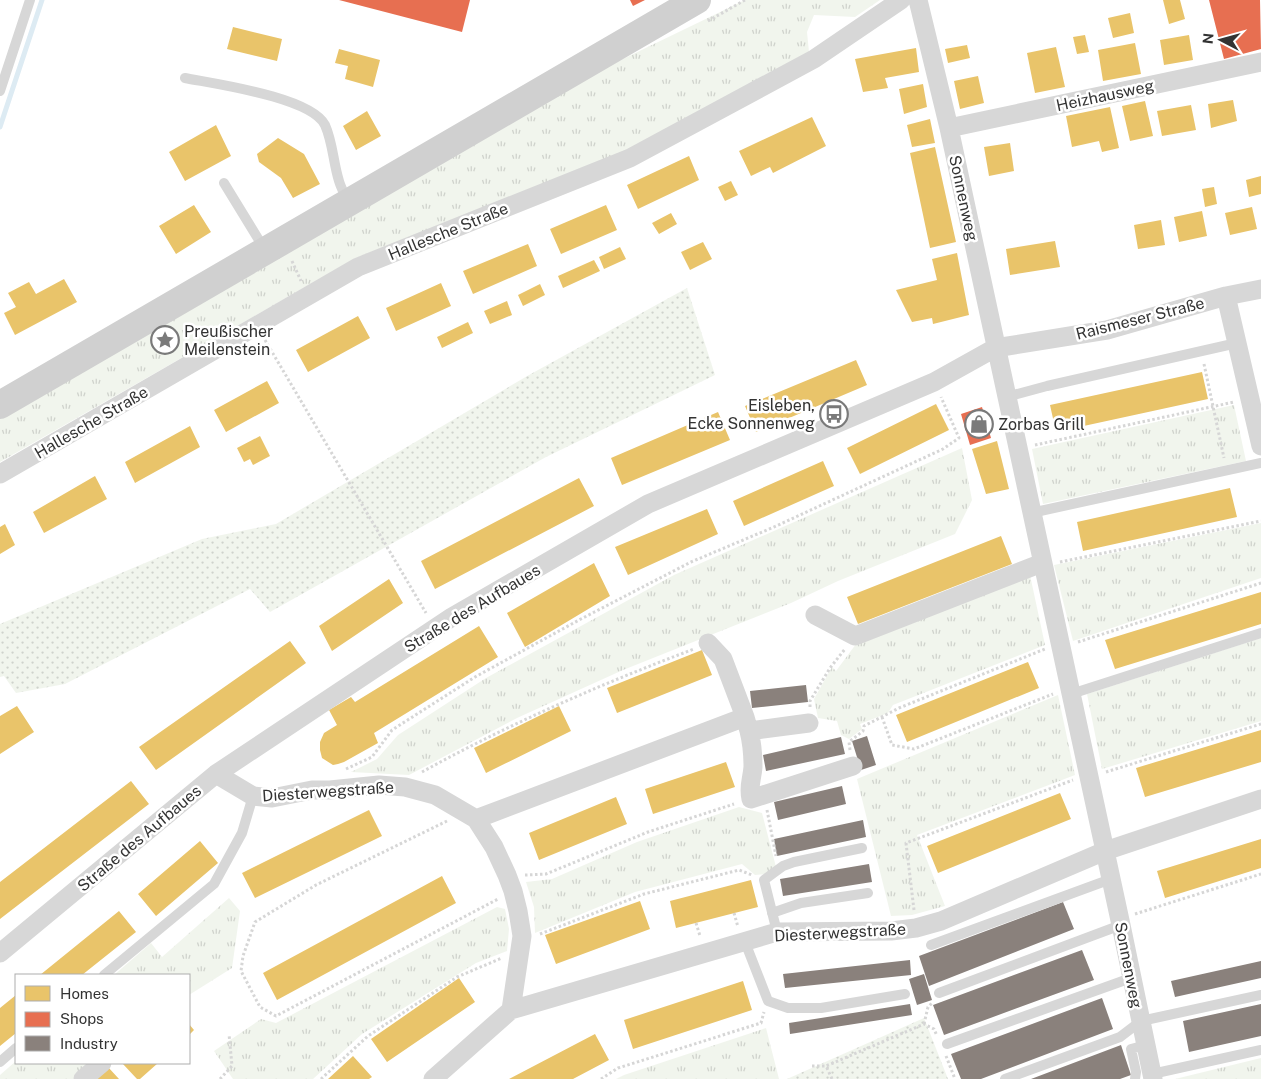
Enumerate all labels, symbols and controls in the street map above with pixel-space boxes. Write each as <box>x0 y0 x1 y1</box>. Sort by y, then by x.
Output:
north arrow <box>1196 15 1246 65</box>
text: N <box>1200 32 1217 45</box>
street label: Heizhausweg <box>1054 76 1156 115</box>
street label: Sonnenweg <box>945 153 982 243</box>
street label: Hallesche Straße <box>385 199 511 264</box>
street label: Raismeser Straße <box>1074 293 1206 344</box>
place label: Preußischer Meilenstein <box>184 322 273 359</box>
place icon: Preußischer Meilenstein <box>150 325 180 355</box>
street label: Hallesche Straße <box>31 382 151 463</box>
place label: Eisleben, Ecke Sonnenweg <box>688 396 815 433</box>
bus stop icon: Eisleben, Ecke Sonnenweg <box>819 399 849 429</box>
shop icon: Zorbas Grill <box>964 409 994 439</box>
place label: Zorbas Grill <box>998 415 1085 434</box>
street label: Straße des Aufbaues <box>401 560 544 657</box>
street label: Diesterwegstraße <box>262 777 395 806</box>
street label: Straße des Aufbaues <box>74 781 205 896</box>
street label: Diesterwegstraße <box>774 920 906 945</box>
street label: Sonnenweg <box>1111 920 1146 1010</box>
legend <box>15 974 190 1064</box>
text: Homes <box>60 985 109 1002</box>
text: Shops <box>60 1010 104 1027</box>
text: Industry <box>60 1035 118 1052</box>

